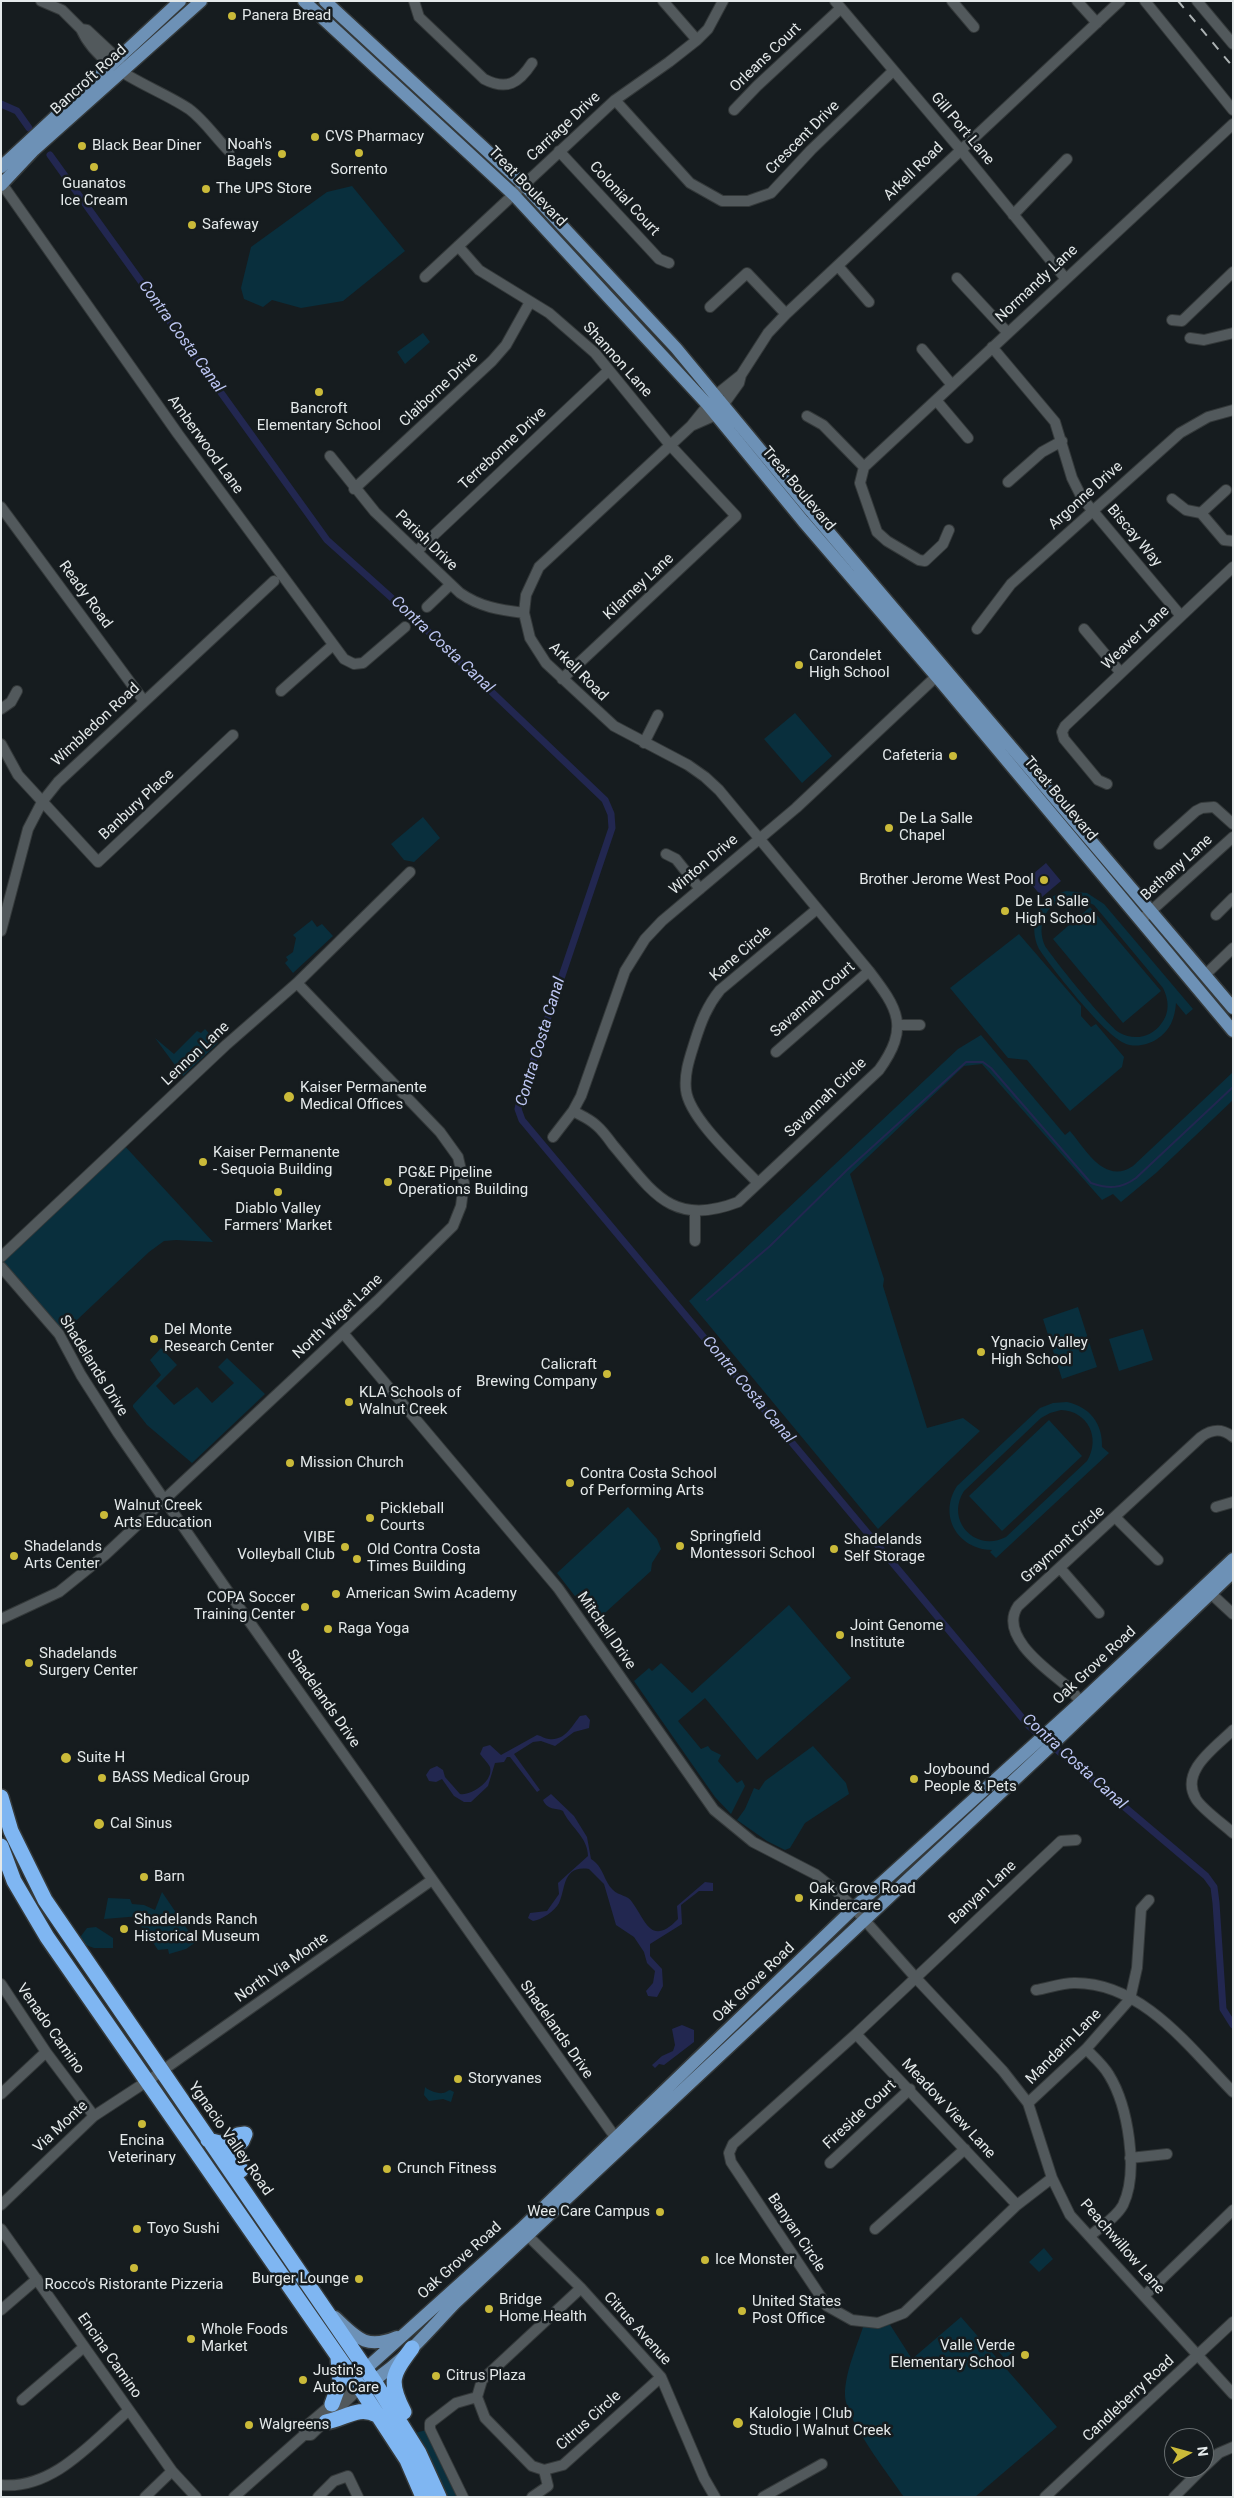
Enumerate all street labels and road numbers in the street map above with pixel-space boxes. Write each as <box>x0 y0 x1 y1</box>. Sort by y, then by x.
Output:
street label: Orleans Court <box>727 20 805 96</box>
street label: Bancroft Road <box>48 41 130 119</box>
street label: Carriage Drive <box>524 88 604 166</box>
street label: Gill Port Lane <box>926 89 998 169</box>
street label: Crescent Drive <box>762 97 844 179</box>
street label: Arkell Road <box>881 139 947 205</box>
street label: Treat Boulevard <box>484 143 570 231</box>
street label: Colonial Court <box>585 158 663 240</box>
street label: Normandy Lane <box>992 241 1082 327</box>
street label: Shannon Lane <box>579 319 655 401</box>
street label: Claiborne Drive <box>396 349 482 431</box>
street label: Amberwood Lane <box>163 392 247 498</box>
street label: Terrebonne Drive <box>456 404 550 494</box>
street label: Treat Boulevard <box>758 443 838 535</box>
street label: Argonne Drive <box>1045 458 1127 534</box>
street label: Biscay Way <box>1103 501 1165 571</box>
street label: Parish Drive <box>391 507 461 575</box>
street label: Kilarney Lane <box>600 550 678 624</box>
street label: Ready Road <box>54 558 116 632</box>
street label: Weaver Lane <box>1099 602 1173 674</box>
street label: Arkell Road <box>545 639 611 705</box>
street label: Wimbledon Road <box>48 680 144 770</box>
street label: Treat Boulevard <box>1020 753 1100 845</box>
street label: Banbury Place <box>96 766 178 844</box>
street label: Winton Drive <box>666 831 742 899</box>
street label: Bethany Lane <box>1137 831 1217 905</box>
street label: Kane Circle <box>707 922 775 986</box>
street label: Savannah Court <box>767 958 859 1042</box>
street label: Lennon Lane <box>159 1018 233 1090</box>
street label: Savannah Circle <box>781 1054 871 1142</box>
street label: North Wiget Lane <box>289 1271 387 1363</box>
street label: Shadelands Drive <box>55 1312 131 1420</box>
street label: Graymont Circle <box>1017 1503 1109 1587</box>
street label: Mitchell Drive <box>573 1589 639 1673</box>
street label: Oak Grove Road <box>1050 1623 1140 1709</box>
street label: Shadelands Drive <box>283 1647 363 1751</box>
street label: Banyan Lane <box>946 1857 1020 1929</box>
street label: North Via Monte <box>232 1929 332 2007</box>
street label: Oak Grove Road <box>709 1939 799 2027</box>
street label: Shadelands Drive <box>516 1978 596 2082</box>
street label: Venado Camino <box>12 1980 88 2078</box>
street label: Mandarin Lane <box>1023 2006 1105 2088</box>
street label: Meadow View Lane <box>897 2055 999 2163</box>
street label: Fireside Court <box>820 2077 900 2153</box>
street label: Ygnacio Valley Road <box>184 2079 276 2199</box>
street label: Via Monte <box>30 2097 92 2157</box>
street label: Banyan Circle <box>763 2190 829 2276</box>
street label: Peachwillow Lane <box>1076 2196 1168 2298</box>
street label: Oak Grove Road <box>414 2219 506 2303</box>
street label: Citrus Avenue <box>599 2289 675 2369</box>
street label: Encina Camino <box>73 2310 145 2402</box>
street label: Candleberry Road <box>1080 2352 1178 2446</box>
street label: Citrus Circle <box>553 2387 625 2455</box>

